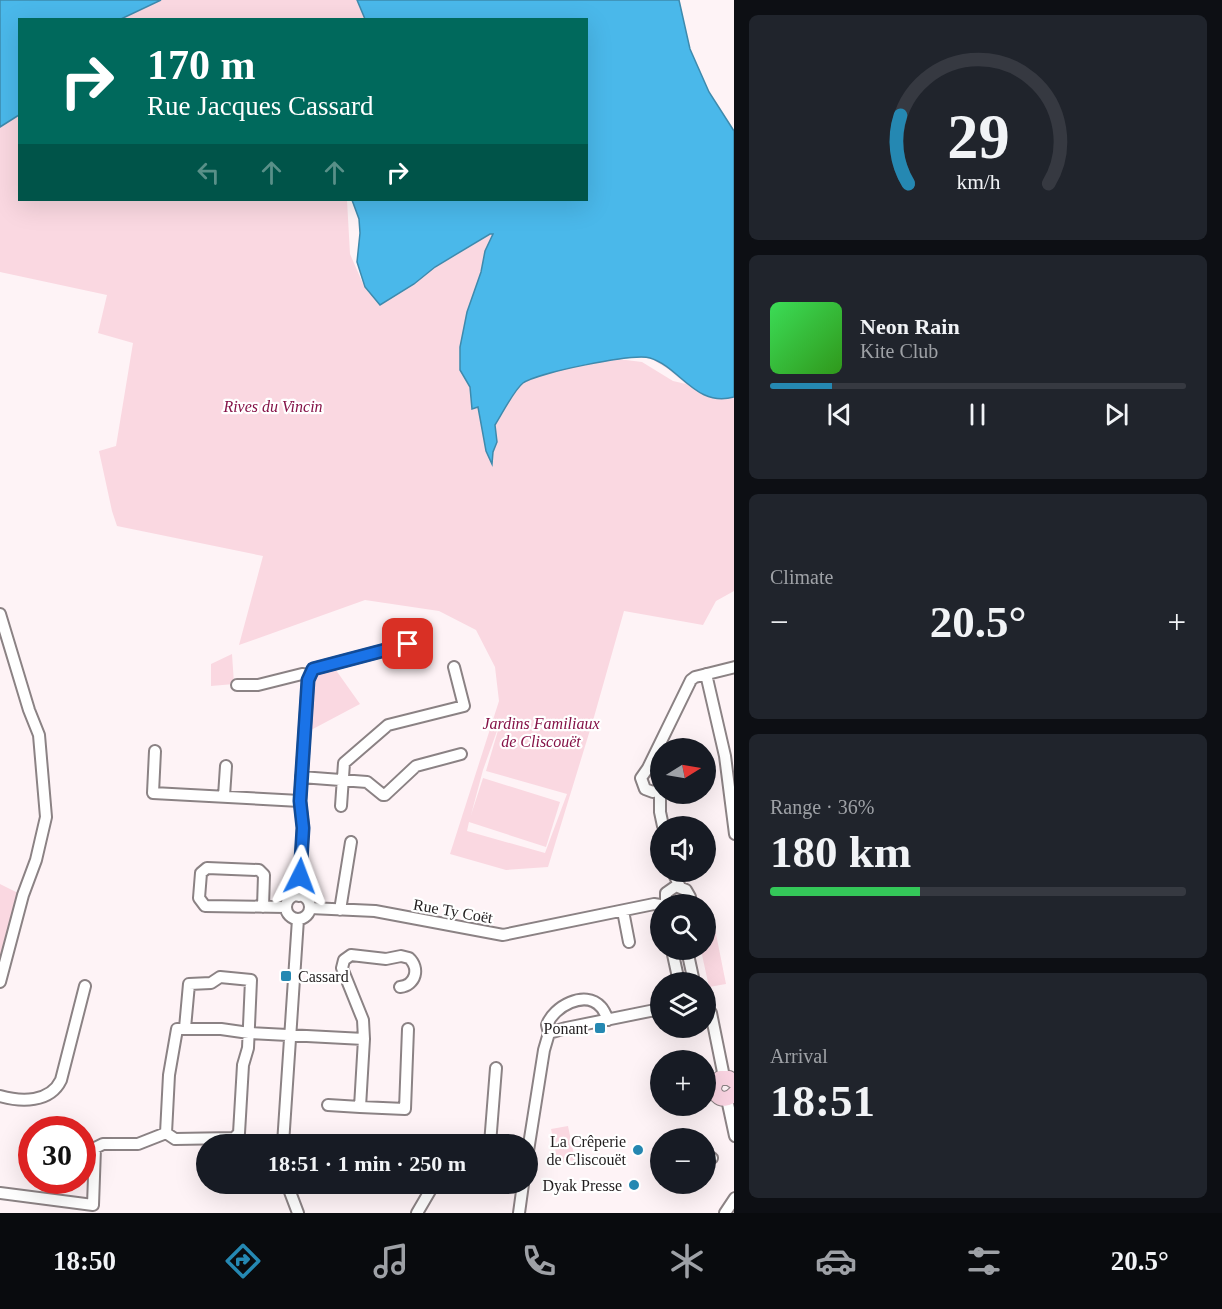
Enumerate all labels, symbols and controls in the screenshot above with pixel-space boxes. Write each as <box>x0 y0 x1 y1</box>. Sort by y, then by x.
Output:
icon: right <box>48 42 126 120</box>
text: 170 m <box>147 42 256 88</box>
text: Rue Jacques Cassard <box>147 91 373 121</box>
text: 29 <box>947 102 1009 171</box>
icon: left <box>192 156 225 189</box>
icon: ahead <box>255 156 288 189</box>
icon: ahead <box>318 156 351 189</box>
icon: right <box>381 156 414 189</box>
text: km/h <box>956 171 1000 195</box>
text: Neon Rain <box>860 314 960 339</box>
text: Kite Club <box>860 340 938 362</box>
park label: Rives du Vincin <box>222 398 323 415</box>
icon: previous <box>823 398 856 431</box>
icon: pause <box>961 398 994 431</box>
icon: next <box>1100 398 1133 431</box>
text: Climate <box>770 566 833 588</box>
text: 20.5° <box>930 597 1026 647</box>
text: − <box>770 604 789 640</box>
text: + <box>1167 604 1186 640</box>
pin <box>382 618 433 669</box>
icon: arrive <box>391 627 424 660</box>
park label: Jardins Familiaux de Cliscouët <box>482 715 600 750</box>
north arrow <box>650 738 716 804</box>
map controls <box>650 738 716 1194</box>
text: Range · 36% <box>770 796 874 818</box>
button: sound <box>650 816 716 882</box>
text: 180 km <box>770 827 911 877</box>
position arrow <box>268 844 332 908</box>
button: search <box>650 894 716 960</box>
street label: Rue Ty Coët <box>412 896 495 927</box>
place label: Cassard <box>298 968 349 985</box>
marker: Cassard <box>279 969 293 983</box>
button: layers <box>650 972 716 1038</box>
place label: Ponant <box>544 1020 589 1037</box>
marker: Ponant <box>593 1021 607 1035</box>
text: Arrival <box>770 1045 828 1067</box>
button: + <box>650 1050 716 1116</box>
text: 18:51 <box>770 1076 875 1126</box>
speed limit sign: 30 <box>18 1116 96 1194</box>
button: − <box>650 1128 716 1194</box>
place label: La Crêperie de Cliscouët <box>546 1133 627 1168</box>
marker: La Crêperie de Cliscouët <box>631 1143 645 1157</box>
text: 18:51 · 1 min · 250 m <box>268 1151 466 1176</box>
place label: Dyak Presse <box>542 1177 622 1195</box>
marker: Dyak Presse <box>627 1178 641 1192</box>
icon: directions <box>222 1240 264 1282</box>
icon: music <box>370 1240 412 1282</box>
icon: phone <box>518 1240 560 1282</box>
icon: climate <box>666 1240 708 1282</box>
icon: car <box>815 1240 857 1282</box>
icon: filters <box>963 1240 1005 1282</box>
text: 18:50 <box>53 1246 116 1276</box>
text: 20.5° <box>1111 1246 1169 1276</box>

